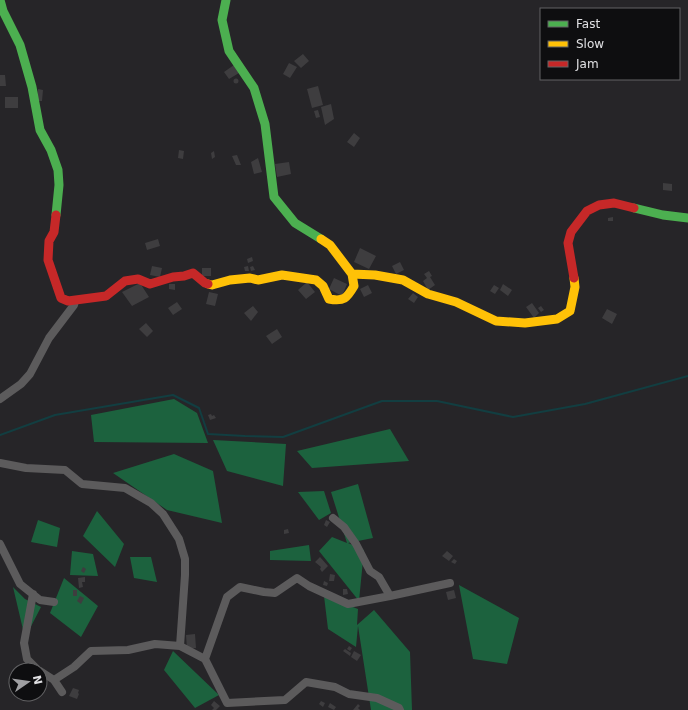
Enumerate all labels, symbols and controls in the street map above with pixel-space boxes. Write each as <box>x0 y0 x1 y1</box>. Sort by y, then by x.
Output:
legend <box>540 8 680 80</box>
text: Fast <box>576 17 600 31</box>
text: Slow <box>576 37 604 51</box>
text: Jam <box>575 57 599 71</box>
north arrow <box>8 662 48 702</box>
text: N <box>30 674 45 686</box>

